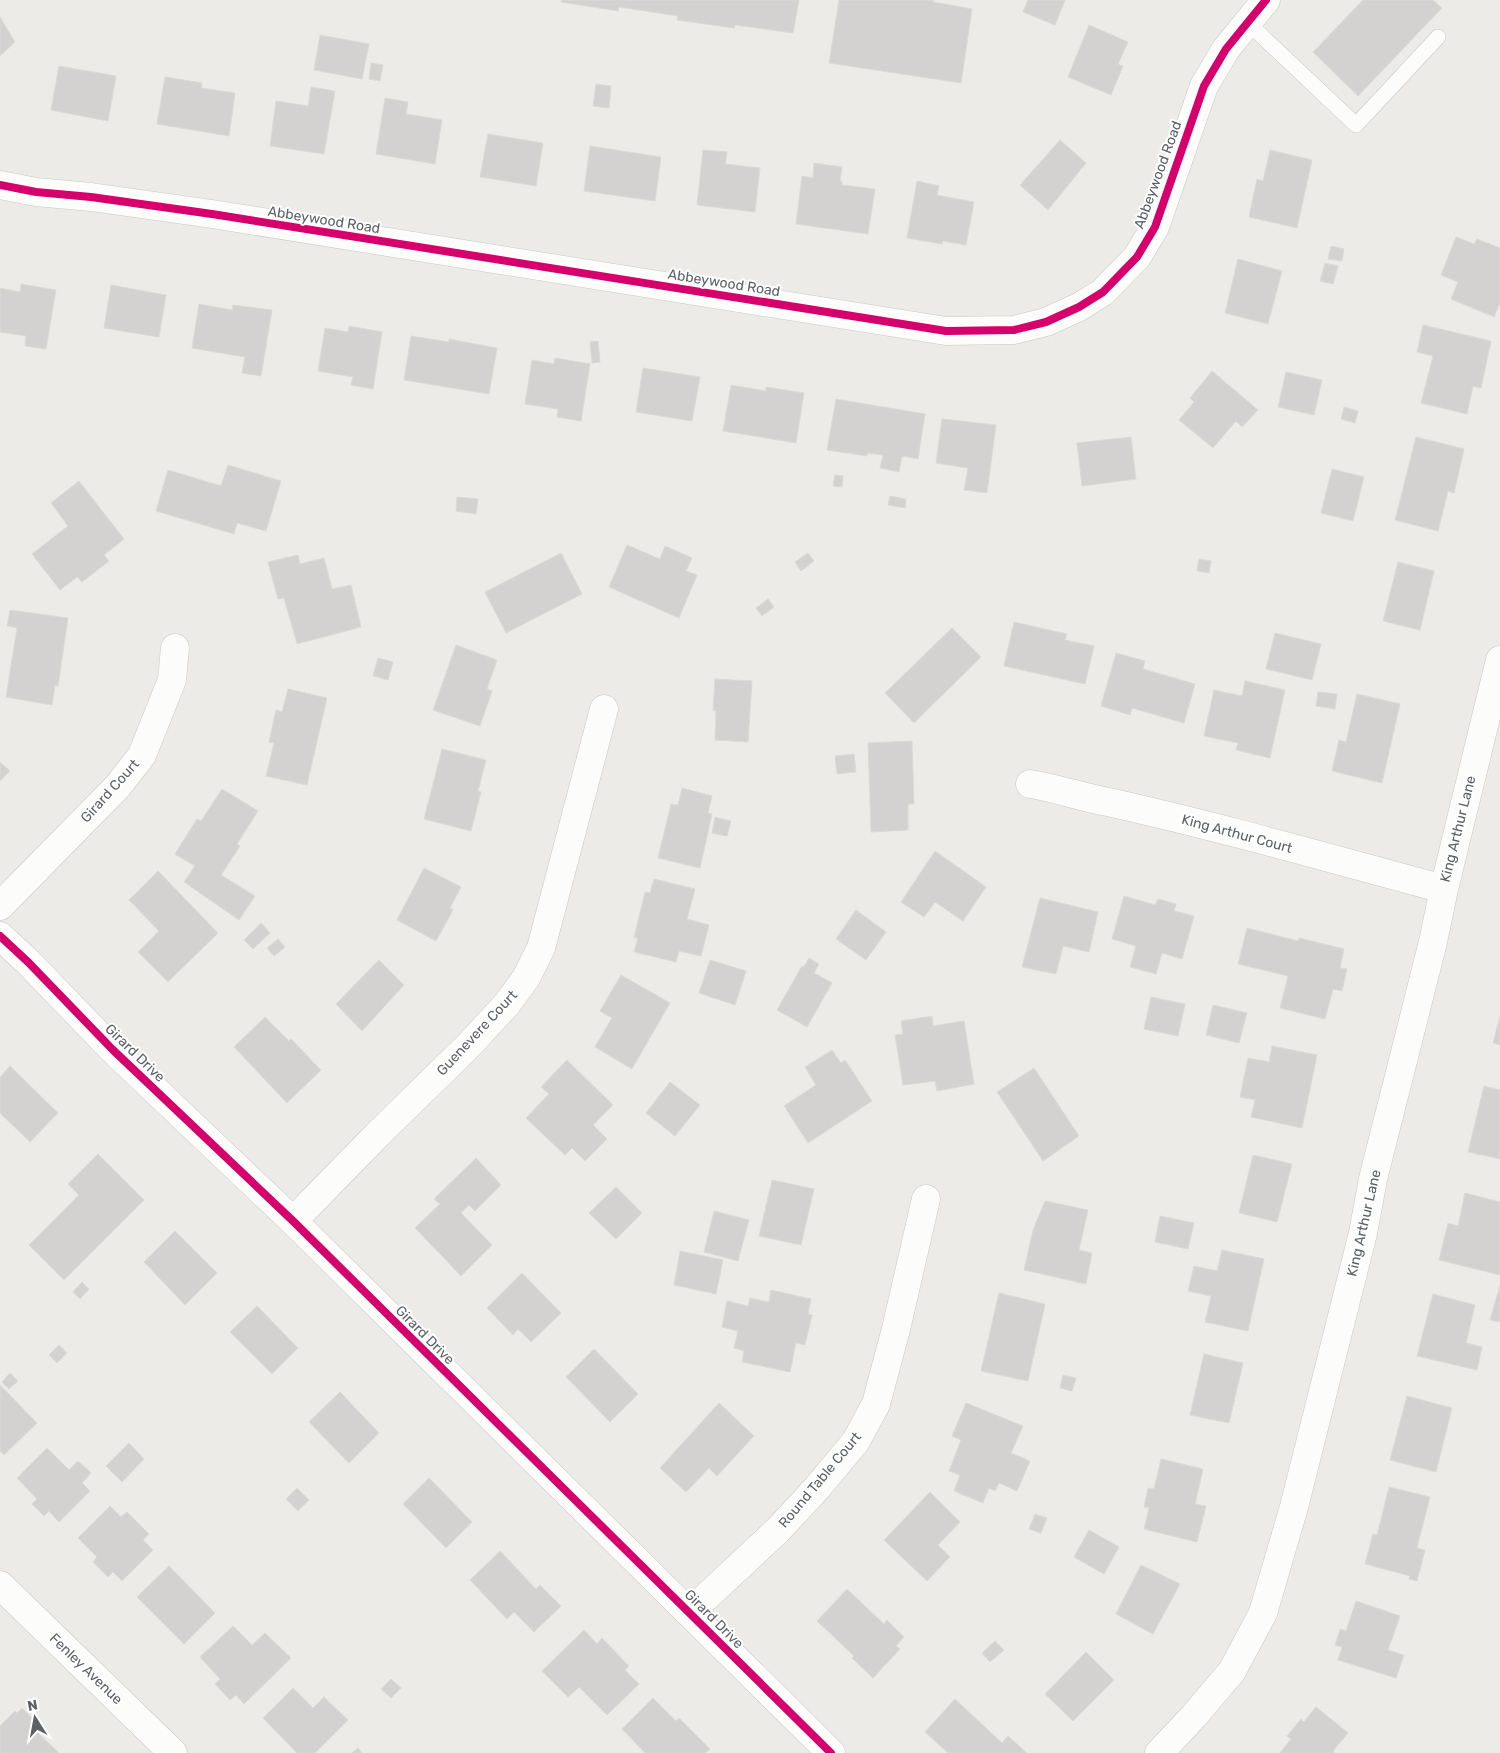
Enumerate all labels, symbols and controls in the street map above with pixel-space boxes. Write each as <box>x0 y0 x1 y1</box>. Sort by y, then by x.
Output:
street label: Abbeywood Road <box>1131 119 1185 231</box>
street label: Abbeywood Road <box>267 203 381 237</box>
street label: Abbeywood Road <box>667 266 781 300</box>
street label: Girard Court <box>77 755 143 826</box>
street label: King Arthur Lane <box>1437 774 1479 884</box>
street label: King Arthur Court <box>1180 811 1295 857</box>
street label: Guenevere Court <box>433 987 521 1079</box>
street label: Girard Drive <box>102 1020 169 1086</box>
street label: King Arthur Lane <box>1343 1168 1385 1278</box>
street label: Girard Drive <box>392 1302 458 1368</box>
street label: Round Table Court <box>775 1428 865 1531</box>
street label: Girard Drive <box>681 1586 747 1652</box>
street label: Fenley Avenue <box>46 1630 126 1708</box>
north arrow <box>10 1693 60 1743</box>
text: N <box>26 1696 39 1715</box>

